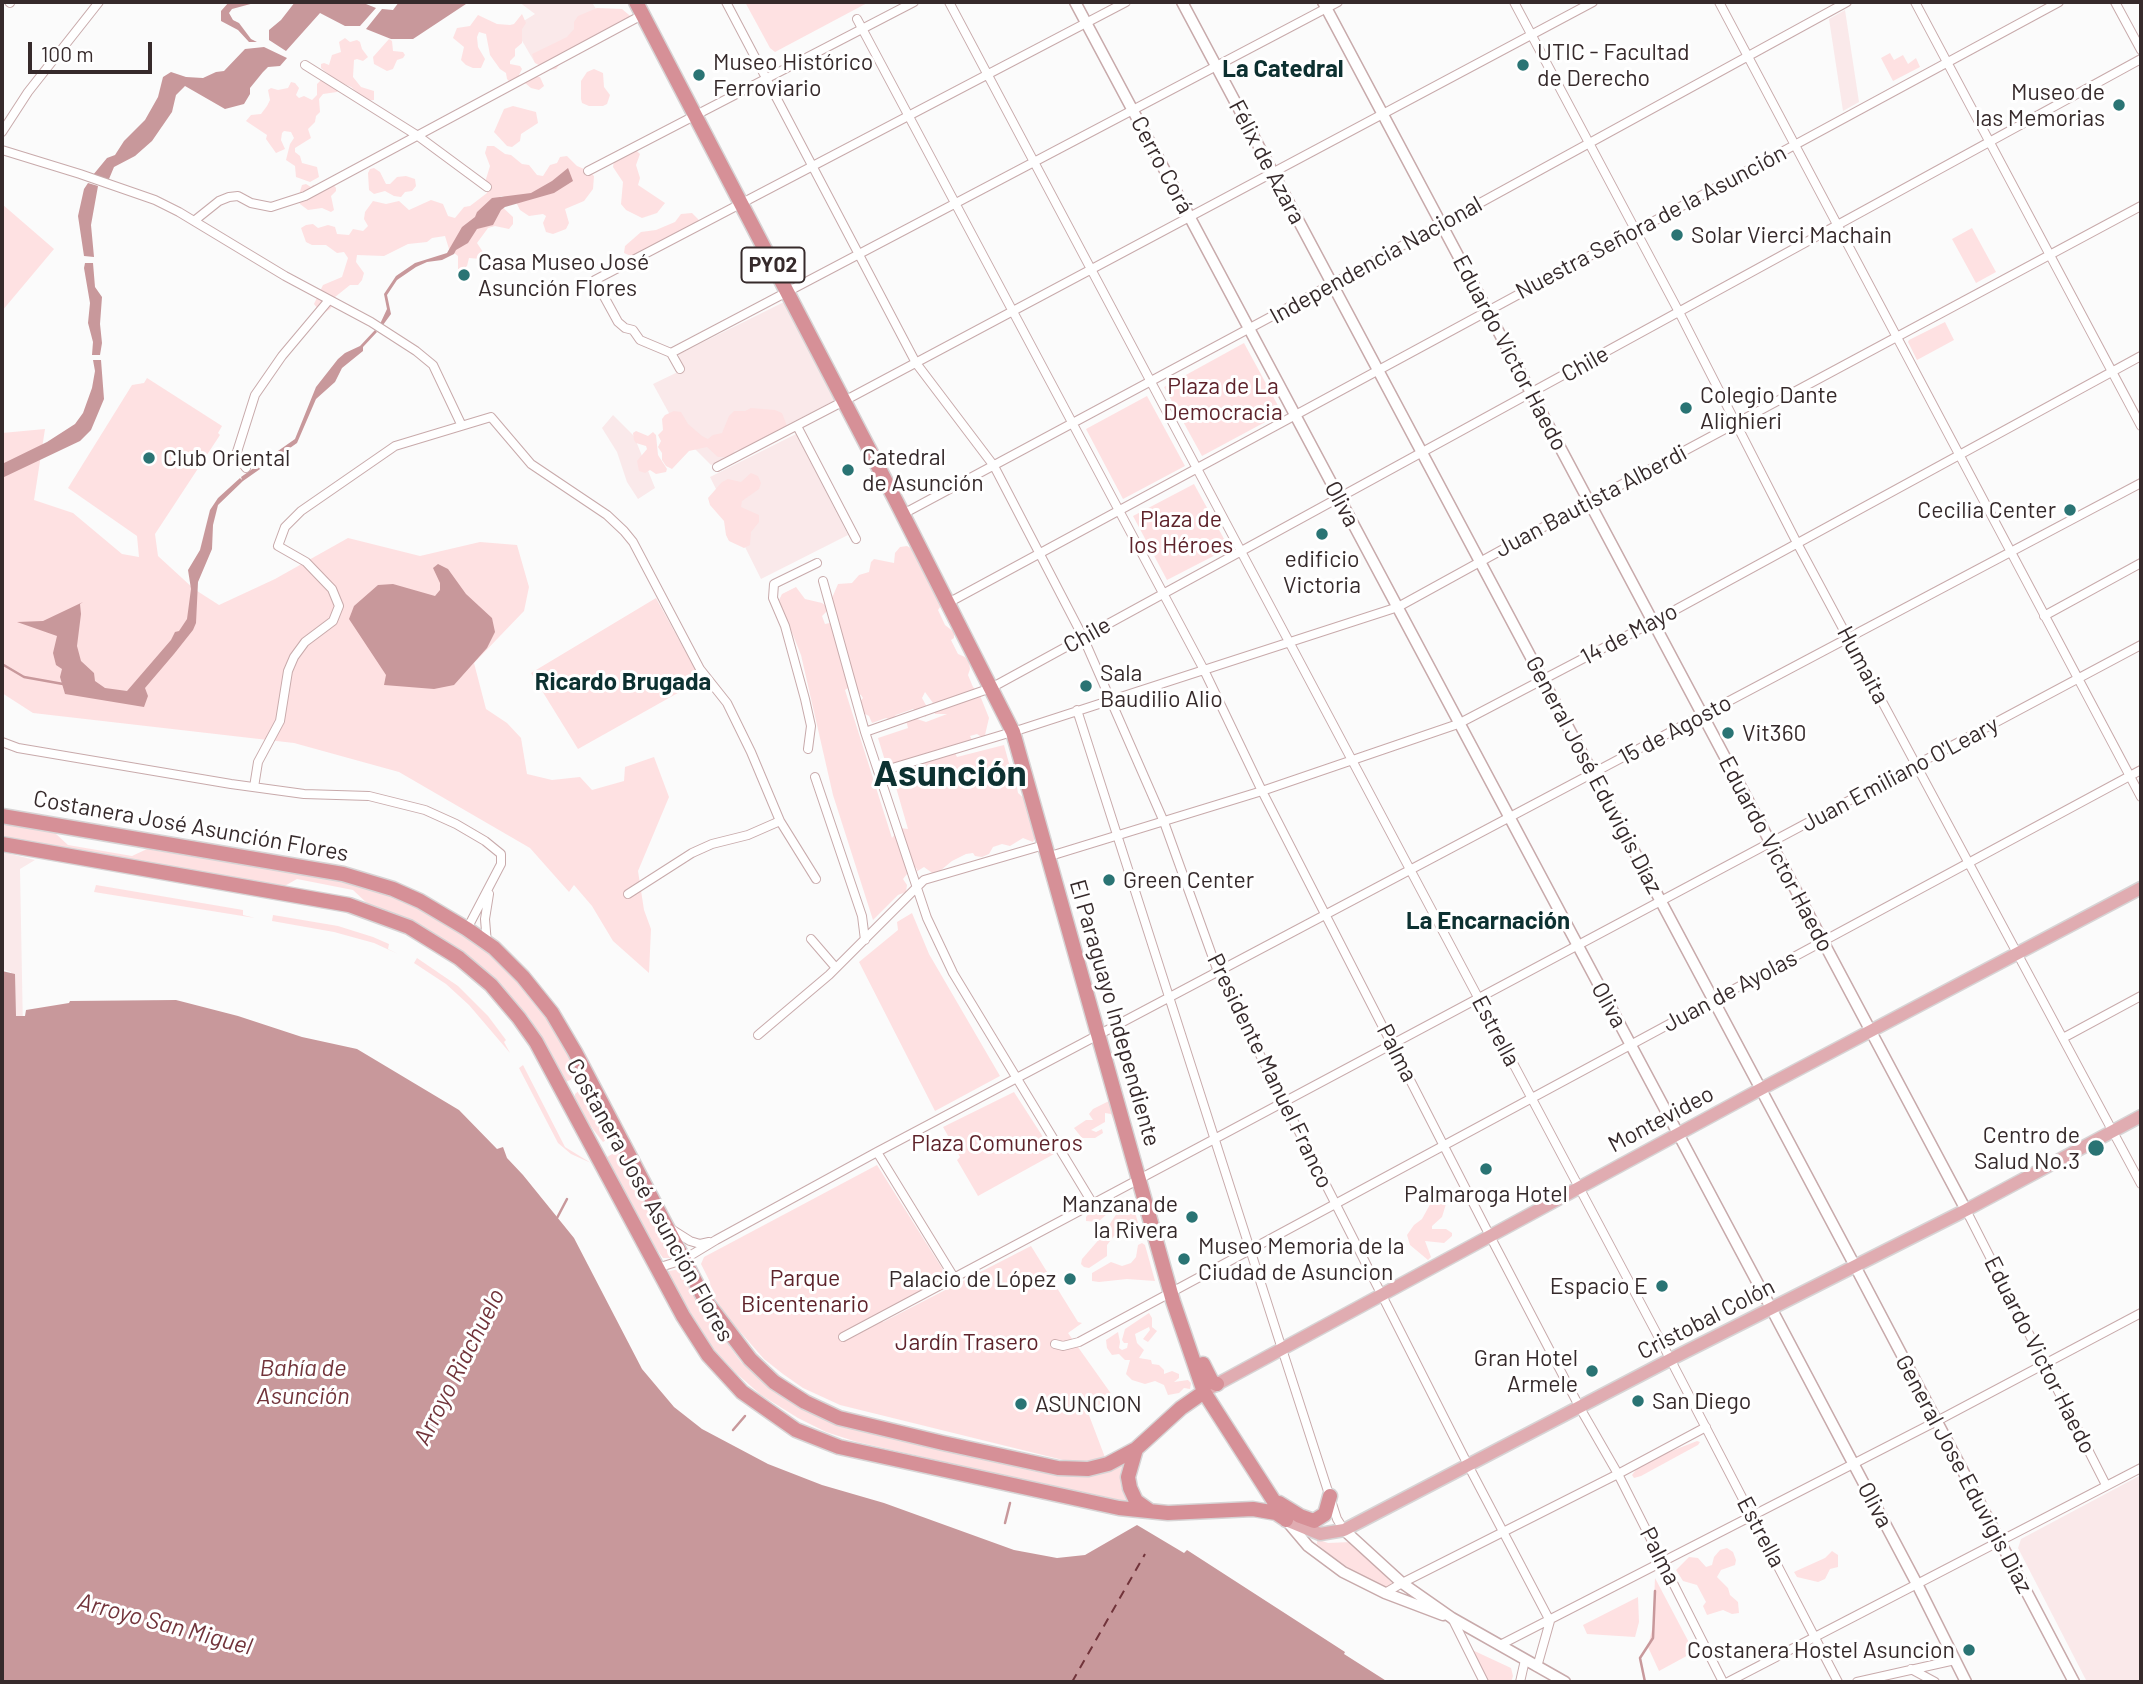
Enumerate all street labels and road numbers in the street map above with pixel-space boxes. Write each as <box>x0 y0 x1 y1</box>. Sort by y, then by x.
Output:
street label: Félix de Azara <box>1223 95 1311 229</box>
street label: Cerro Corá <box>1125 112 1199 218</box>
street label: Nuestra Señora de la Asunción <box>1511 139 1791 305</box>
street label: Independencia Nacional <box>1265 190 1487 330</box>
road number: PY02 <box>742 247 804 282</box>
street label: Eduardo Victor Haedo <box>1447 250 1573 456</box>
street label: Chile <box>1557 340 1613 388</box>
street label: Juan Bautista Alberdi <box>1490 439 1692 563</box>
street label: Oliva <box>1319 476 1365 532</box>
street label: 14 de Mayo <box>1576 597 1682 671</box>
street label: Chile <box>1059 611 1115 659</box>
street label: Humaita <box>1831 621 1895 709</box>
street label: General José Eduvigis Díaz <box>1520 652 1668 898</box>
street label: 15 de Agosto <box>1614 689 1736 771</box>
street label: Juan Emiliano O'Leary <box>1797 710 2003 838</box>
street label: Eduardo Victor Haedo <box>1713 751 1839 957</box>
street label: Costanera José Asunción Flores <box>31 785 351 867</box>
street label: El Paraguayo Independiente <box>1064 876 1166 1150</box>
street label: Juan de Ayolas <box>1658 944 1802 1038</box>
street label: Presidente Manuel Franco <box>1201 949 1339 1193</box>
street label: Oliva <box>1585 977 1633 1033</box>
street label: Estrella <box>1466 991 1526 1071</box>
street label: Palma <box>1371 1019 1423 1087</box>
street label: Costanera José Asunción Flores <box>560 1054 740 1346</box>
street label: Montevideo <box>1604 1080 1718 1158</box>
street label: Eduardo Victor Haedo <box>1978 1252 2102 1458</box>
street label: Cristobal Colón <box>1633 1273 1779 1365</box>
street label: General Jose Eduvigis Diaz <box>1889 1350 2039 1598</box>
street label: Oliva <box>1852 1477 1898 1533</box>
street label: Estrella <box>1731 1492 1791 1572</box>
street label: Palma <box>1634 1522 1686 1590</box>

